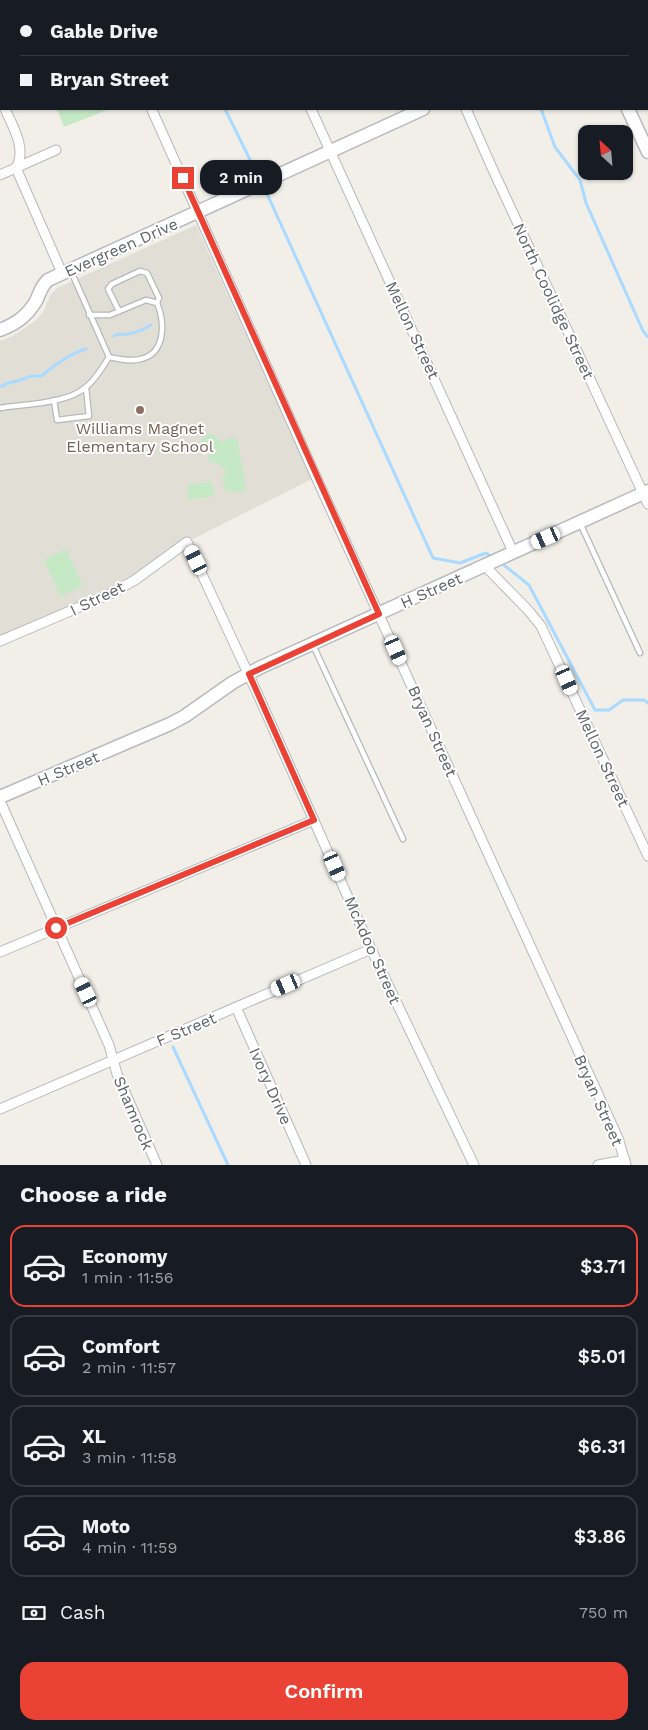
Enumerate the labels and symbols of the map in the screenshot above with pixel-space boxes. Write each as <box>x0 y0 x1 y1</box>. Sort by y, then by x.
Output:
north arrow <box>578 125 632 180</box>
callout: 2 min <box>200 160 283 196</box>
route end <box>172 167 194 189</box>
street label: Evergreen Drive <box>62 214 181 281</box>
street label: North Coolidge Street <box>509 220 598 383</box>
street label: Mellon Street <box>382 278 444 382</box>
marker: Williams Magnet Elementary School <box>134 404 146 416</box>
place label: Williams Magnet Elementary School <box>66 419 214 456</box>
car <box>529 525 562 551</box>
car <box>182 543 209 577</box>
street label: H Street <box>397 568 465 612</box>
street label: I Street <box>67 577 128 620</box>
car <box>383 633 408 667</box>
car <box>554 663 579 697</box>
street label: Bryan Street <box>404 683 461 780</box>
street label: Mellon Street <box>572 706 634 810</box>
street label: H Street <box>34 747 102 790</box>
car <box>322 849 347 883</box>
street label: McAdoo Street <box>340 893 405 1007</box>
route start <box>45 917 67 939</box>
car <box>269 972 302 998</box>
car <box>72 975 99 1009</box>
street label: F Street <box>153 1008 219 1051</box>
street label: Ivory Drive <box>245 1045 296 1128</box>
street label: Bryan Street <box>570 1052 627 1149</box>
street label: Shamrock <box>109 1073 158 1153</box>

